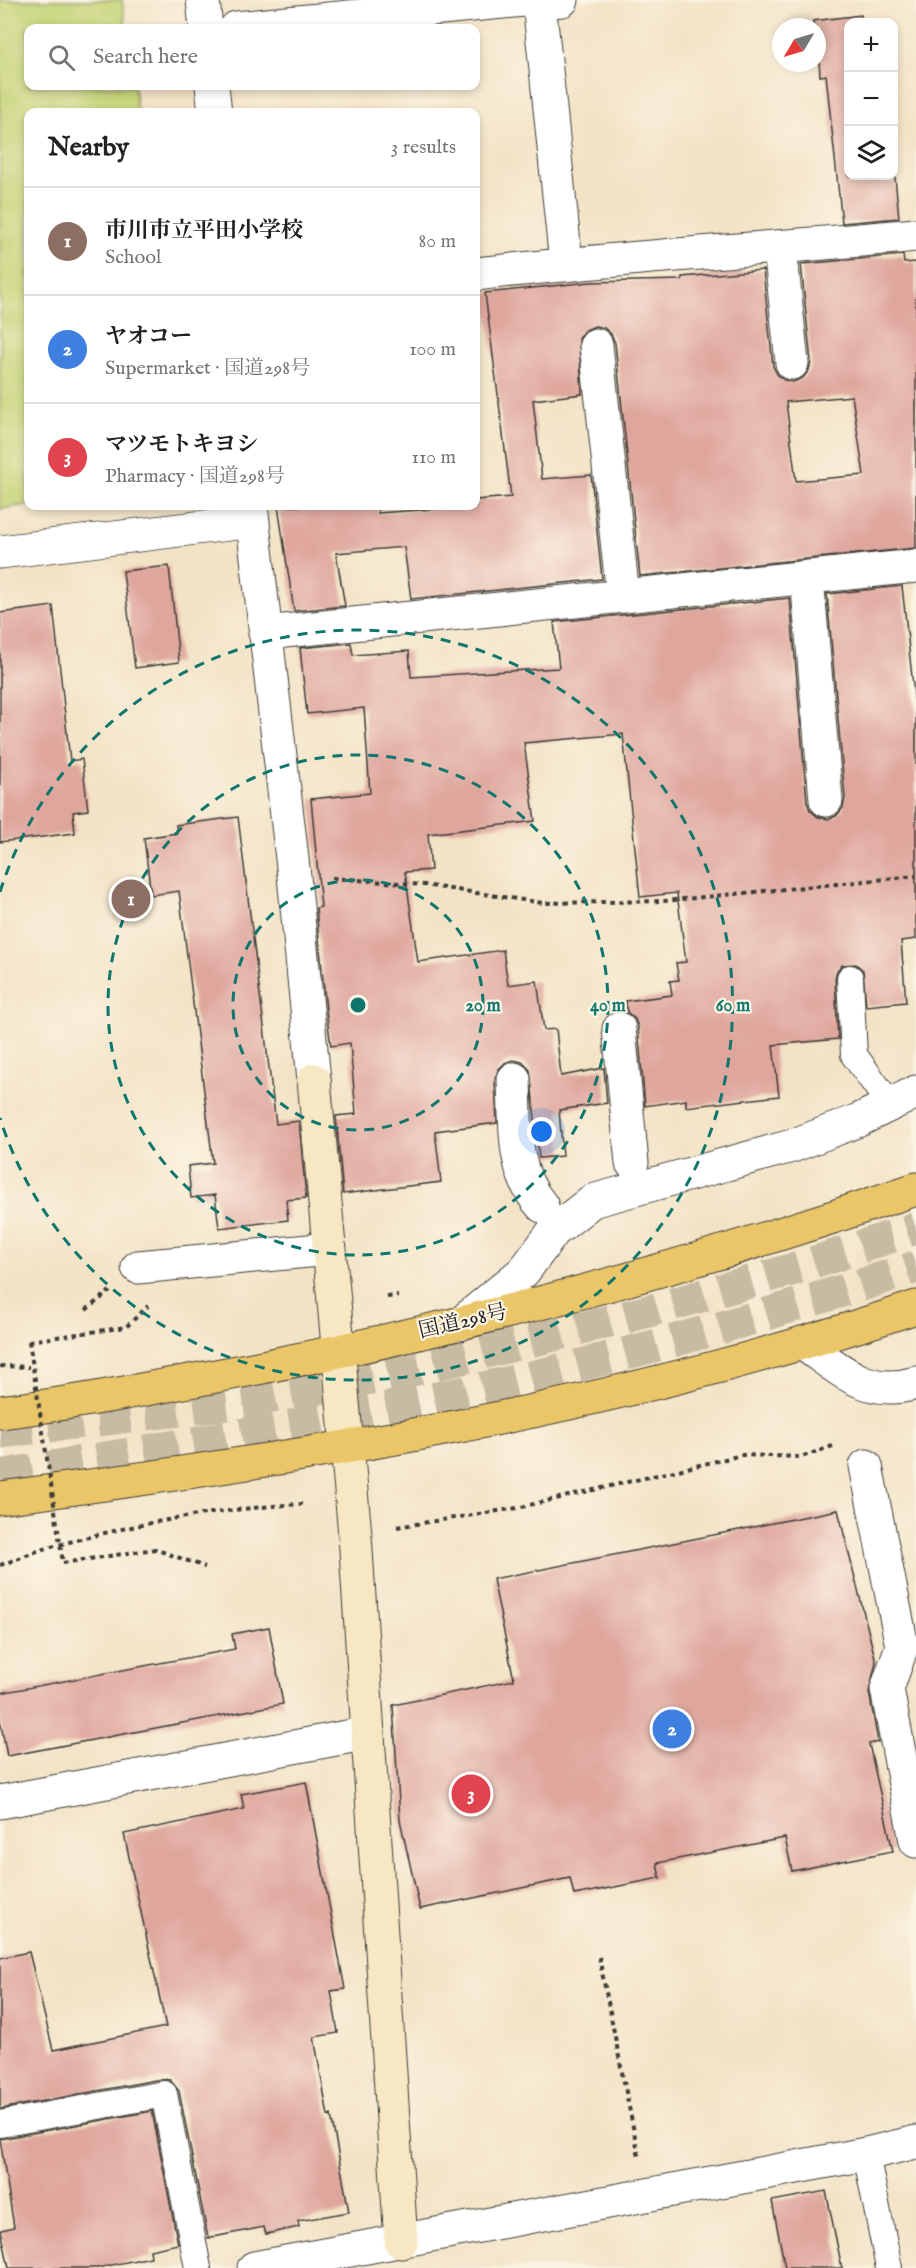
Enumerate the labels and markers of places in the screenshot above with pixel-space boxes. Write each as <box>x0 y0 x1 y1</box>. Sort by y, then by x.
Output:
pin: 1 <box>112 876 150 922</box>
centre of rings <box>348 995 368 1015</box>
pin: 2 <box>652 1706 692 1752</box>
pin: 3 <box>452 1772 490 1816</box>

